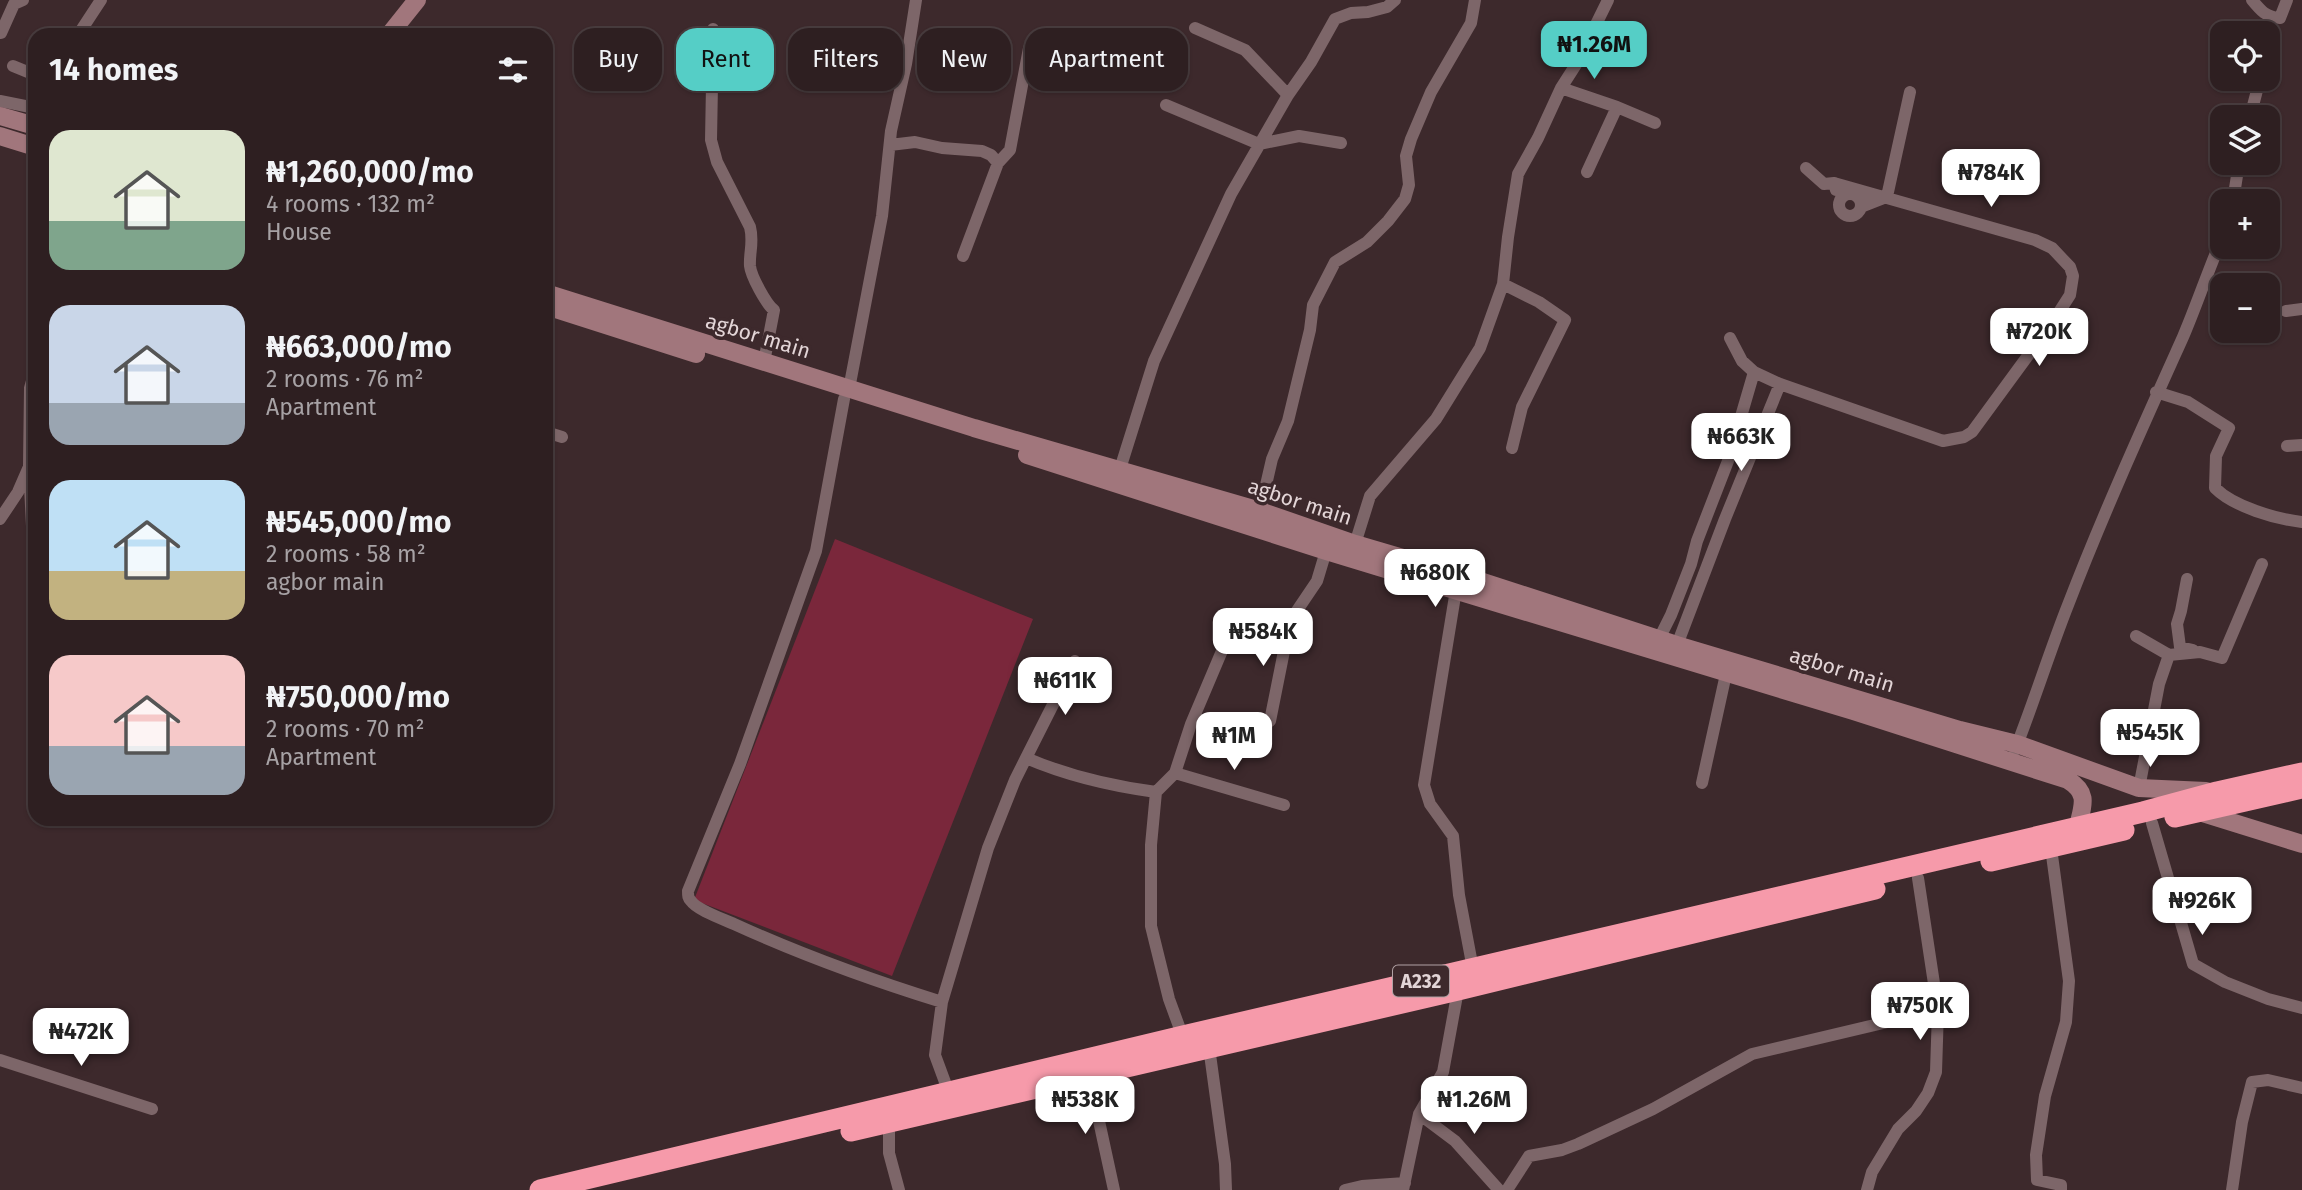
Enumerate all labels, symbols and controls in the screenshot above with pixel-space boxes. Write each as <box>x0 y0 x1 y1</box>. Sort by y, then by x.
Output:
map controls <box>2210 21 2280 343</box>
button: locate <box>2210 21 2280 91</box>
pin: ₦1.26M <box>1537 22 1651 81</box>
chip: Buy <box>574 28 662 91</box>
chip: Rent <box>676 28 774 91</box>
chip: Filters <box>788 28 903 91</box>
chip: New <box>917 28 1011 91</box>
chip: Apartment <box>1025 28 1188 91</box>
text: ₦1.26M <box>1557 30 1631 58</box>
icon: filters <box>494 51 532 89</box>
text: 14 homes <box>49 52 178 88</box>
button: layers <box>2210 105 2280 175</box>
pin: ₦784K <box>1942 150 2040 209</box>
text: ₦1,260,000/mo <box>266 154 474 190</box>
icon: home <box>105 158 189 242</box>
text: ₦784K <box>1958 158 2024 186</box>
button: + <box>2210 189 2280 259</box>
text: 4 rooms · 132 m² <box>266 190 435 218</box>
text: House <box>266 218 332 246</box>
button: − <box>2210 273 2280 343</box>
street label: agbor main <box>702 308 814 364</box>
pin: ₦720K <box>1990 308 2088 368</box>
text: ₦720K <box>2006 317 2072 345</box>
text: ₦663,000/mo <box>266 329 452 365</box>
icon: home <box>105 333 189 417</box>
text: 2 rooms · 76 m² <box>266 365 424 393</box>
text: Apartment <box>266 393 376 421</box>
pin: ₦663K <box>1692 414 1790 473</box>
text: ₦663K <box>1707 422 1775 450</box>
street label: agbor main <box>1245 473 1355 531</box>
text: ₦545,000/mo <box>266 504 452 540</box>
icon: home <box>105 508 189 592</box>
text: 2 rooms · 58 m² <box>266 540 426 568</box>
pin: ₦680K <box>1386 550 1484 609</box>
text: ₦680K <box>1400 558 1470 586</box>
text: agbor main <box>266 568 385 596</box>
pin: ₦584K <box>1214 608 1312 668</box>
text: ₦584K <box>1229 617 1297 645</box>
street label: agbor main <box>1786 642 1898 698</box>
pin: ₦611K <box>1016 658 1114 717</box>
text: ₦611K <box>1034 666 1096 694</box>
text: ₦750,000/mo <box>266 679 450 715</box>
icon: home <box>105 683 189 767</box>
pin: ₦545K <box>2101 710 2199 769</box>
pin: ₦1M <box>1200 712 1268 772</box>
text: 2 rooms · 70 m² <box>266 715 424 743</box>
text: ₦545K <box>2116 718 2184 746</box>
text: ₦1M <box>1212 721 1256 749</box>
text: Apartment <box>266 743 376 771</box>
pin: ₦926K <box>2153 878 2251 937</box>
text: ₦926K <box>2169 886 2235 914</box>
road number: A232 <box>1393 965 1449 996</box>
pin: ₦750K <box>1871 982 1969 1042</box>
text: ₦750K <box>1887 991 1953 1019</box>
pin: ₦472K <box>32 1009 130 1068</box>
text: ₦472K <box>49 1017 113 1045</box>
pin: ₦538K <box>1036 1076 1134 1136</box>
pin: ₦1.26M <box>1417 1076 1531 1136</box>
text: ₦538K <box>1051 1085 1119 1113</box>
text: ₦1.26M <box>1437 1085 1511 1113</box>

